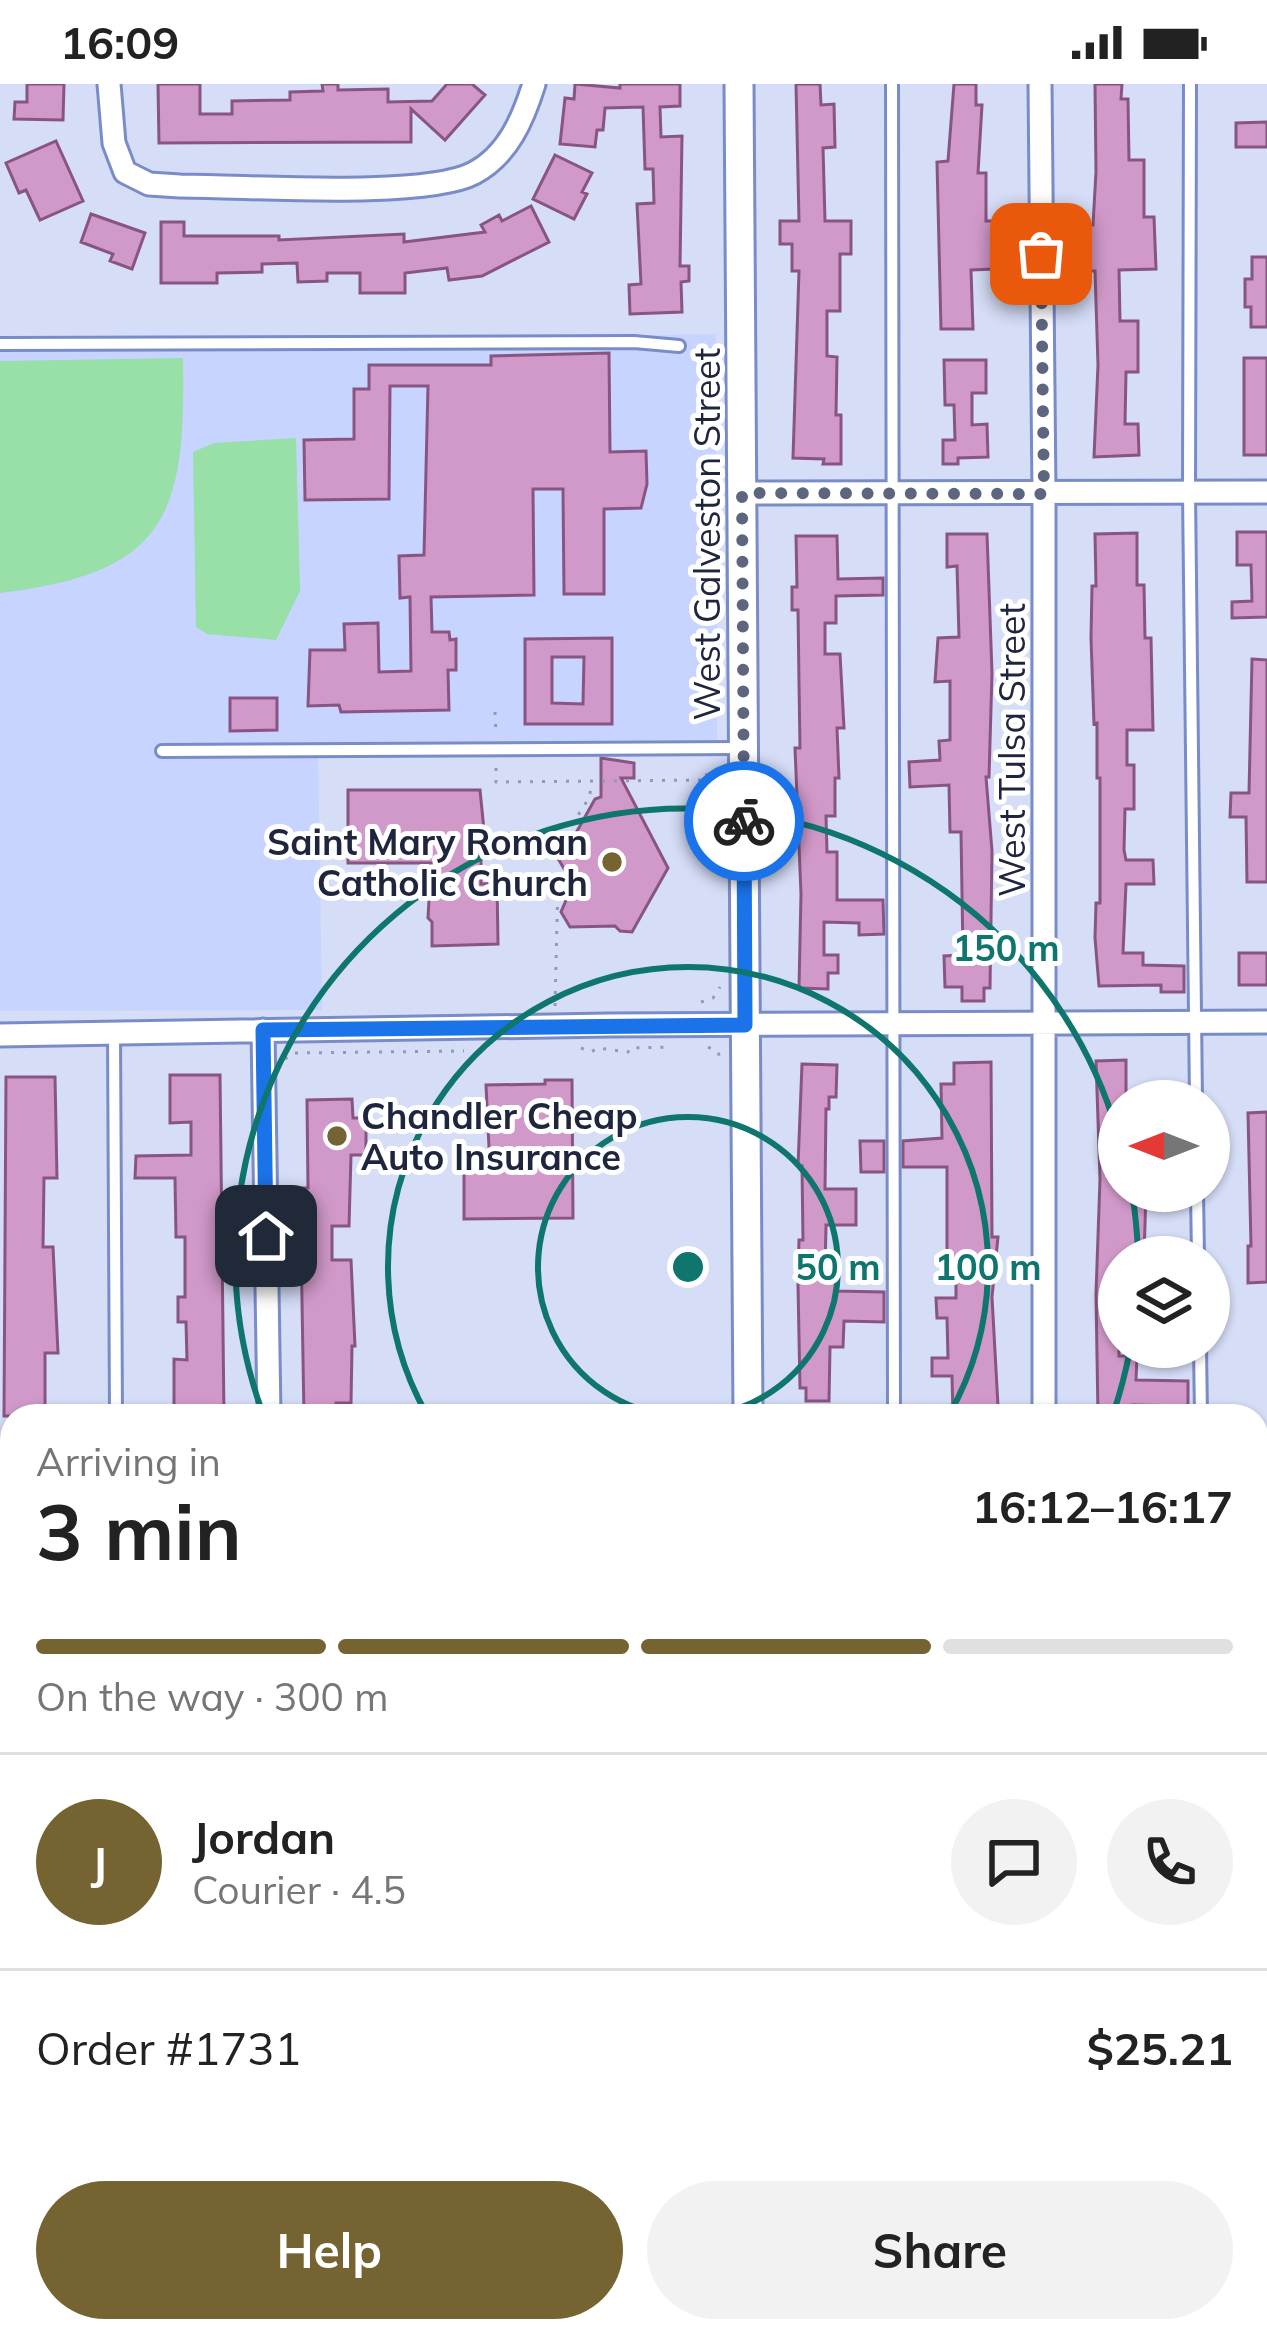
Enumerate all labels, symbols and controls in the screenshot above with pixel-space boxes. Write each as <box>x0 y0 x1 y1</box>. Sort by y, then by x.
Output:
text: 16:09 <box>60 14 179 70</box>
pin <box>990 203 1092 305</box>
icon: bag <box>1008 221 1074 287</box>
street label: West Galveston Street <box>684 348 729 720</box>
street label: West Tulsa Street <box>989 603 1034 897</box>
courier <box>684 761 804 881</box>
icon: bike <box>711 788 777 854</box>
place label: Saint Mary Roman Catholic Church <box>267 819 588 905</box>
marker: Saint Mary Roman Catholic Church <box>599 849 625 875</box>
text: 150 m <box>952 925 1060 970</box>
north arrow <box>1098 1080 1230 1212</box>
map controls <box>1098 1080 1230 1368</box>
place label: Chandler Cheap Auto Insurance <box>361 1093 638 1179</box>
marker: Chandler Cheap Auto Insurance <box>324 1123 350 1149</box>
pin <box>215 1185 317 1287</box>
icon: home <box>233 1203 299 1269</box>
button: layers <box>1098 1236 1230 1368</box>
text: 50 m <box>795 1244 881 1289</box>
text: 100 m <box>934 1244 1042 1289</box>
centre of rings <box>667 1246 709 1288</box>
text: Arriving in <box>36 1437 221 1486</box>
text: 16:12–16:17 <box>972 1478 1233 1534</box>
text: 3 min <box>36 1482 242 1580</box>
text: On the way · 300 m <box>36 1672 388 1721</box>
button: chat <box>951 1799 1077 1925</box>
button: phone <box>1107 1799 1233 1925</box>
text: Jordan <box>192 1809 335 1865</box>
text: J <box>91 1834 107 1890</box>
text: Courier · 4.5 <box>192 1865 406 1914</box>
text: Order #1731 <box>36 2020 301 2076</box>
text: $25.21 <box>1087 2020 1233 2076</box>
button: Help <box>36 2181 623 2319</box>
button: Share <box>647 2181 1233 2319</box>

